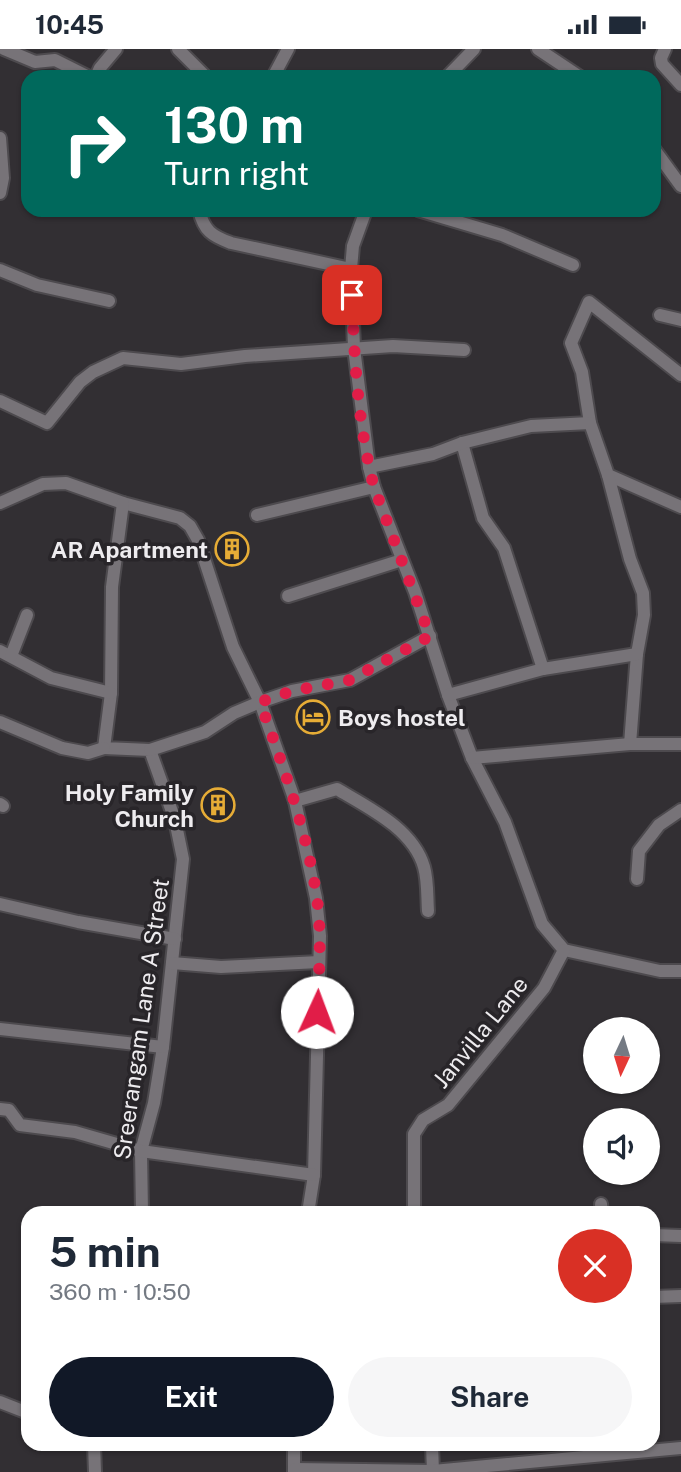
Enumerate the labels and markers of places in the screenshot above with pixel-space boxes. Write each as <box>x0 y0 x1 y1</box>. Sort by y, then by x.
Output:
pin <box>322 265 382 325</box>
building icon: AR Apartment <box>213 530 251 568</box>
place label: AR Apartment <box>51 536 208 563</box>
hotel icon: Boys hostel <box>294 698 332 736</box>
place label: Boys hostel <box>338 704 465 731</box>
place label: Holy Family Church <box>65 779 194 832</box>
building icon: Holy Family Church <box>199 786 237 824</box>

